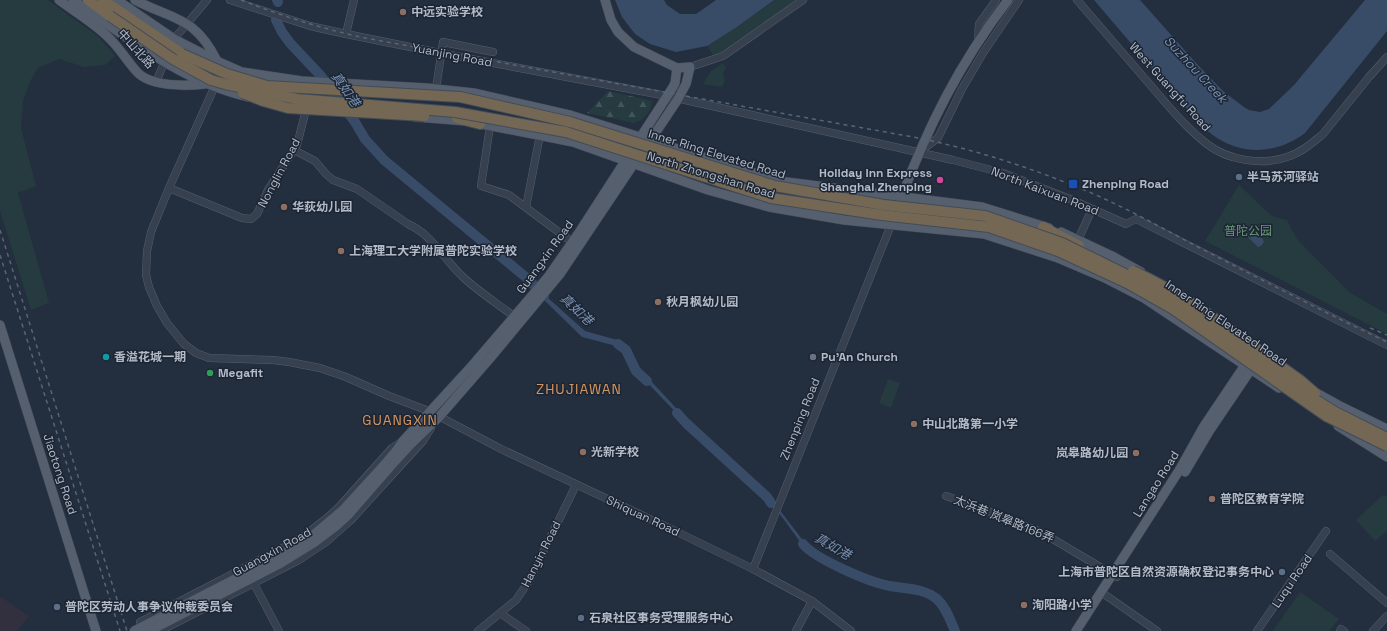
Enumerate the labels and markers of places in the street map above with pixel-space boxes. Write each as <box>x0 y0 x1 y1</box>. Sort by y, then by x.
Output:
place label: 中远实验学校 <box>411 4 483 20</box>
marker: 中远实验学校 <box>398 7 408 17</box>
place label: Holiday Inn Express Shanghai Zhenping <box>819 165 932 195</box>
place label: 半马苏河驿站 <box>1247 169 1319 185</box>
marker: 半马苏河驿站 <box>1234 172 1244 182</box>
marker: Holiday Inn Express Shanghai Zhenping <box>935 175 945 185</box>
place label: Zhenping Road <box>1082 176 1169 192</box>
marker: Zhenping Road <box>1067 178 1079 190</box>
place label: 华荻幼儿园 <box>292 199 352 215</box>
marker: 华荻幼儿园 <box>279 202 289 212</box>
place label: 上海理工大学附属普陀实验学校 <box>349 243 517 259</box>
marker: 上海理工大学附属普陀实验学校 <box>336 246 346 256</box>
place label: 秋月枫幼儿园 <box>666 294 738 310</box>
marker: 秋月枫幼儿园 <box>653 297 663 307</box>
place label: 香溢花城一期 <box>114 349 186 365</box>
place label: Pu'An Church <box>821 349 898 365</box>
marker: 香溢花城一期 <box>101 352 111 362</box>
marker: Pu'An Church <box>808 352 818 362</box>
place label: Megafit <box>218 365 263 381</box>
marker: Megafit <box>205 368 215 378</box>
place label: 中山北路第一小学 <box>922 416 1018 432</box>
marker: 中山北路第一小学 <box>909 419 919 429</box>
place label: 光新学校 <box>591 444 639 460</box>
place label: 岚皋路幼儿园 <box>1056 445 1128 461</box>
marker: 光新学校 <box>578 447 588 457</box>
marker: 岚皋路幼儿园 <box>1131 448 1141 458</box>
place label: 普陀区教育学院 <box>1220 491 1304 507</box>
marker: 普陀区教育学院 <box>1207 494 1217 504</box>
place label: 上海市普陀区自然资源确权登记事务中心 <box>1058 564 1274 580</box>
marker: 上海市普陀区自然资源确权登记事务中心 <box>1277 567 1287 577</box>
place label: 洵阳路小学 <box>1032 597 1092 613</box>
place label: 普陀区劳动人事争议仲裁委员会 <box>65 599 233 615</box>
marker: 洵阳路小学 <box>1019 600 1029 610</box>
marker: 普陀区劳动人事争议仲裁委员会 <box>52 602 62 612</box>
place label: 石泉社区事务受理服务中心 <box>589 610 733 626</box>
marker: 石泉社区事务受理服务中心 <box>576 613 586 623</box>

